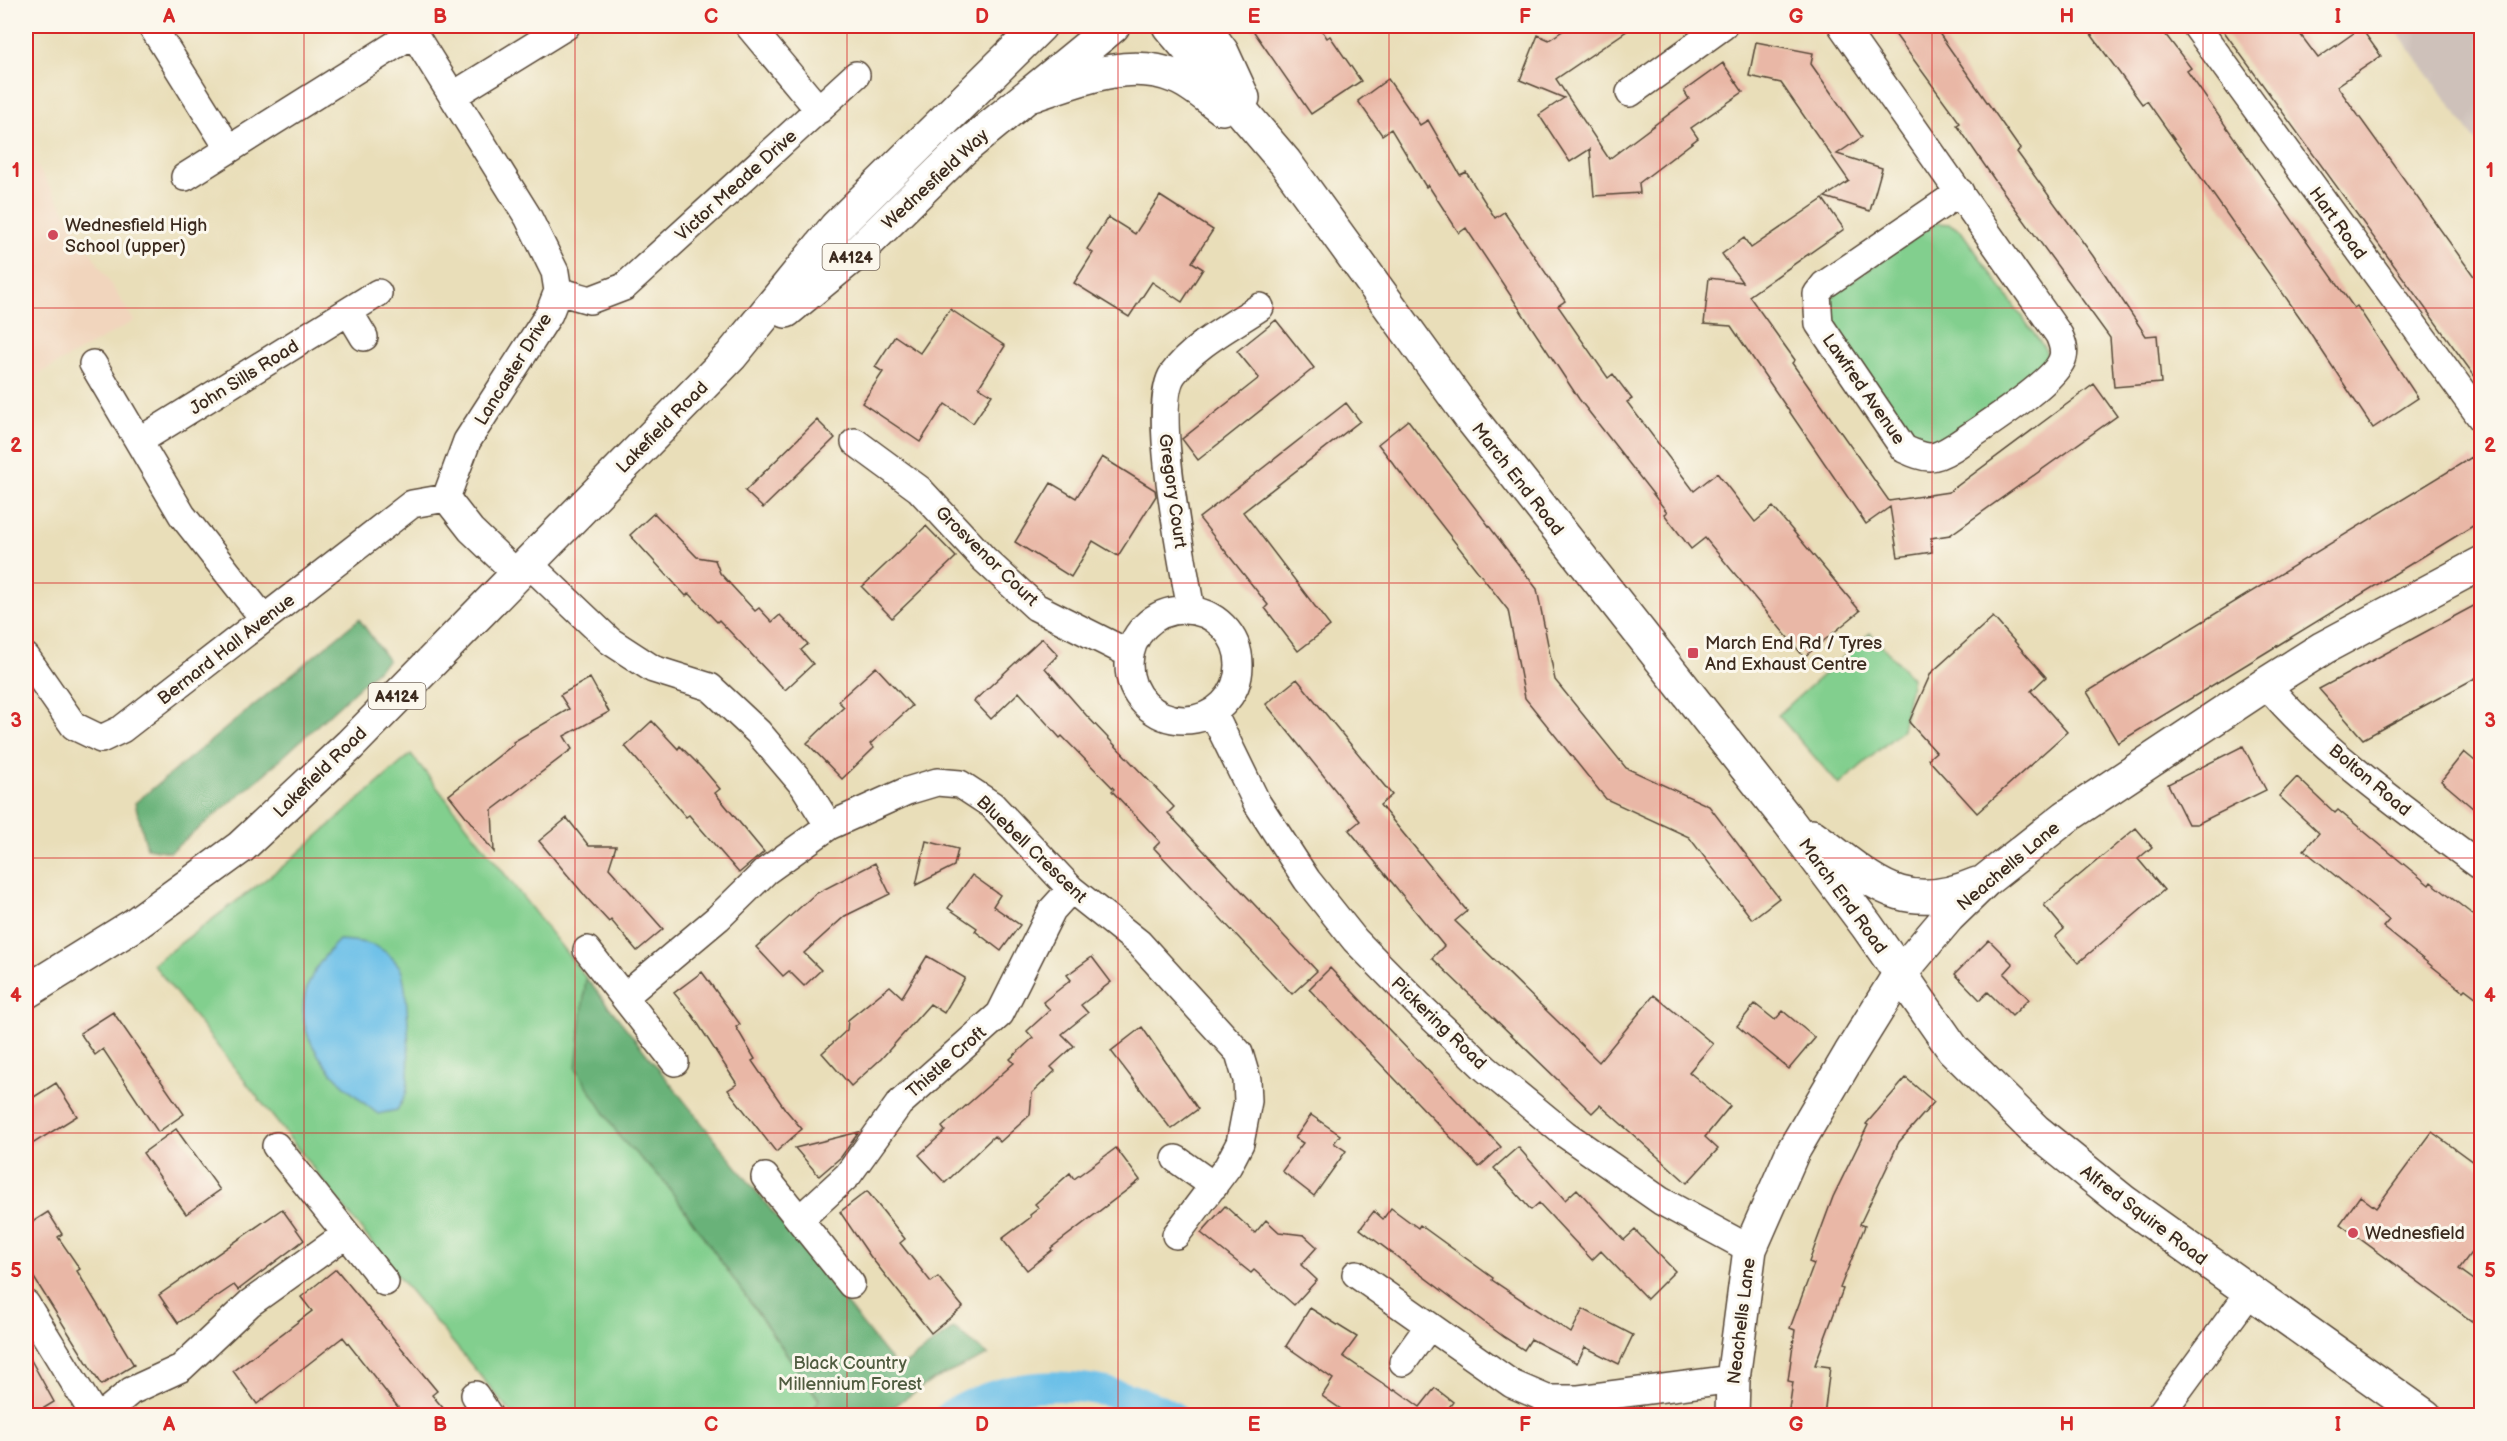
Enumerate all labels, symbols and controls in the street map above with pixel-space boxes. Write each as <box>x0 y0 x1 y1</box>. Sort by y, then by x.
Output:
text: A <box>162 5 176 29</box>
text: B <box>433 5 447 29</box>
text: C <box>704 5 718 29</box>
text: D <box>975 5 989 29</box>
text: E <box>1248 5 1261 29</box>
text: F <box>1519 5 1531 29</box>
text: G <box>1789 5 1804 29</box>
text: H <box>2060 5 2074 29</box>
text: I <box>2335 5 2341 29</box>
street label: Wednesfield Way <box>878 124 993 234</box>
street label: Victor Meade Drive <box>671 125 802 245</box>
text: 1 <box>12 159 20 183</box>
text: 1 <box>2486 159 2494 183</box>
street label: Hart Road <box>2304 183 2371 263</box>
place label: Wednesfield High School (upper) <box>65 215 207 257</box>
marker: Wednesfield High School (upper) <box>46 228 60 242</box>
road number: A4124 <box>822 244 880 270</box>
street label: Lancaster Drive <box>471 309 556 429</box>
street label: Lawfred Avenue <box>1818 330 1910 449</box>
street label: John Sills Road <box>186 336 303 419</box>
street label: Lakefield Road <box>612 377 713 478</box>
street label: March End Road <box>1467 419 1568 540</box>
street label: Gregory Court <box>1154 433 1191 550</box>
text: 2 <box>10 434 22 458</box>
text: 2 <box>2484 434 2496 458</box>
street label: Grosvenor Court <box>931 502 1043 611</box>
street label: Bernard Hall Avenue <box>154 589 299 709</box>
place label: March End Rd / Tyres And Exhaust Centre <box>1705 633 1882 675</box>
marker: March End Rd / Tyres And Exhaust Centre <box>1686 646 1700 660</box>
road number: A4124 <box>368 683 426 709</box>
text: 3 <box>10 709 22 733</box>
text: 3 <box>2484 709 2496 733</box>
street label: Lakefield Road <box>269 723 371 822</box>
street label: Bolton Road <box>2325 740 2415 821</box>
street label: Bluebell Crescent <box>972 791 1092 908</box>
street label: Neachells Lane <box>1953 817 2064 915</box>
street label: March End Road <box>1794 835 1891 958</box>
street label: Pickering Road <box>1387 973 1491 1074</box>
text: 4 <box>10 984 22 1008</box>
text: 4 <box>2484 984 2496 1008</box>
street label: Thistle Croft <box>902 1022 991 1103</box>
street label: Alfred Squire Road <box>2076 1161 2211 1270</box>
place label: Wednesfield <box>2365 1223 2465 1244</box>
marker: Wednesfield <box>2346 1226 2360 1240</box>
street label: Neachells Lane <box>1723 1256 1760 1385</box>
text: 5 <box>10 1259 22 1283</box>
text: 5 <box>2484 1259 2496 1283</box>
park label: Black Country Millennium Forest <box>778 1353 923 1395</box>
text: A <box>162 1413 176 1437</box>
text: B <box>433 1413 447 1437</box>
text: C <box>704 1413 718 1437</box>
text: D <box>975 1413 989 1437</box>
text: E <box>1248 1413 1261 1437</box>
text: F <box>1519 1413 1531 1437</box>
text: G <box>1789 1413 1804 1437</box>
text: H <box>2060 1413 2074 1437</box>
text: I <box>2335 1413 2341 1437</box>

